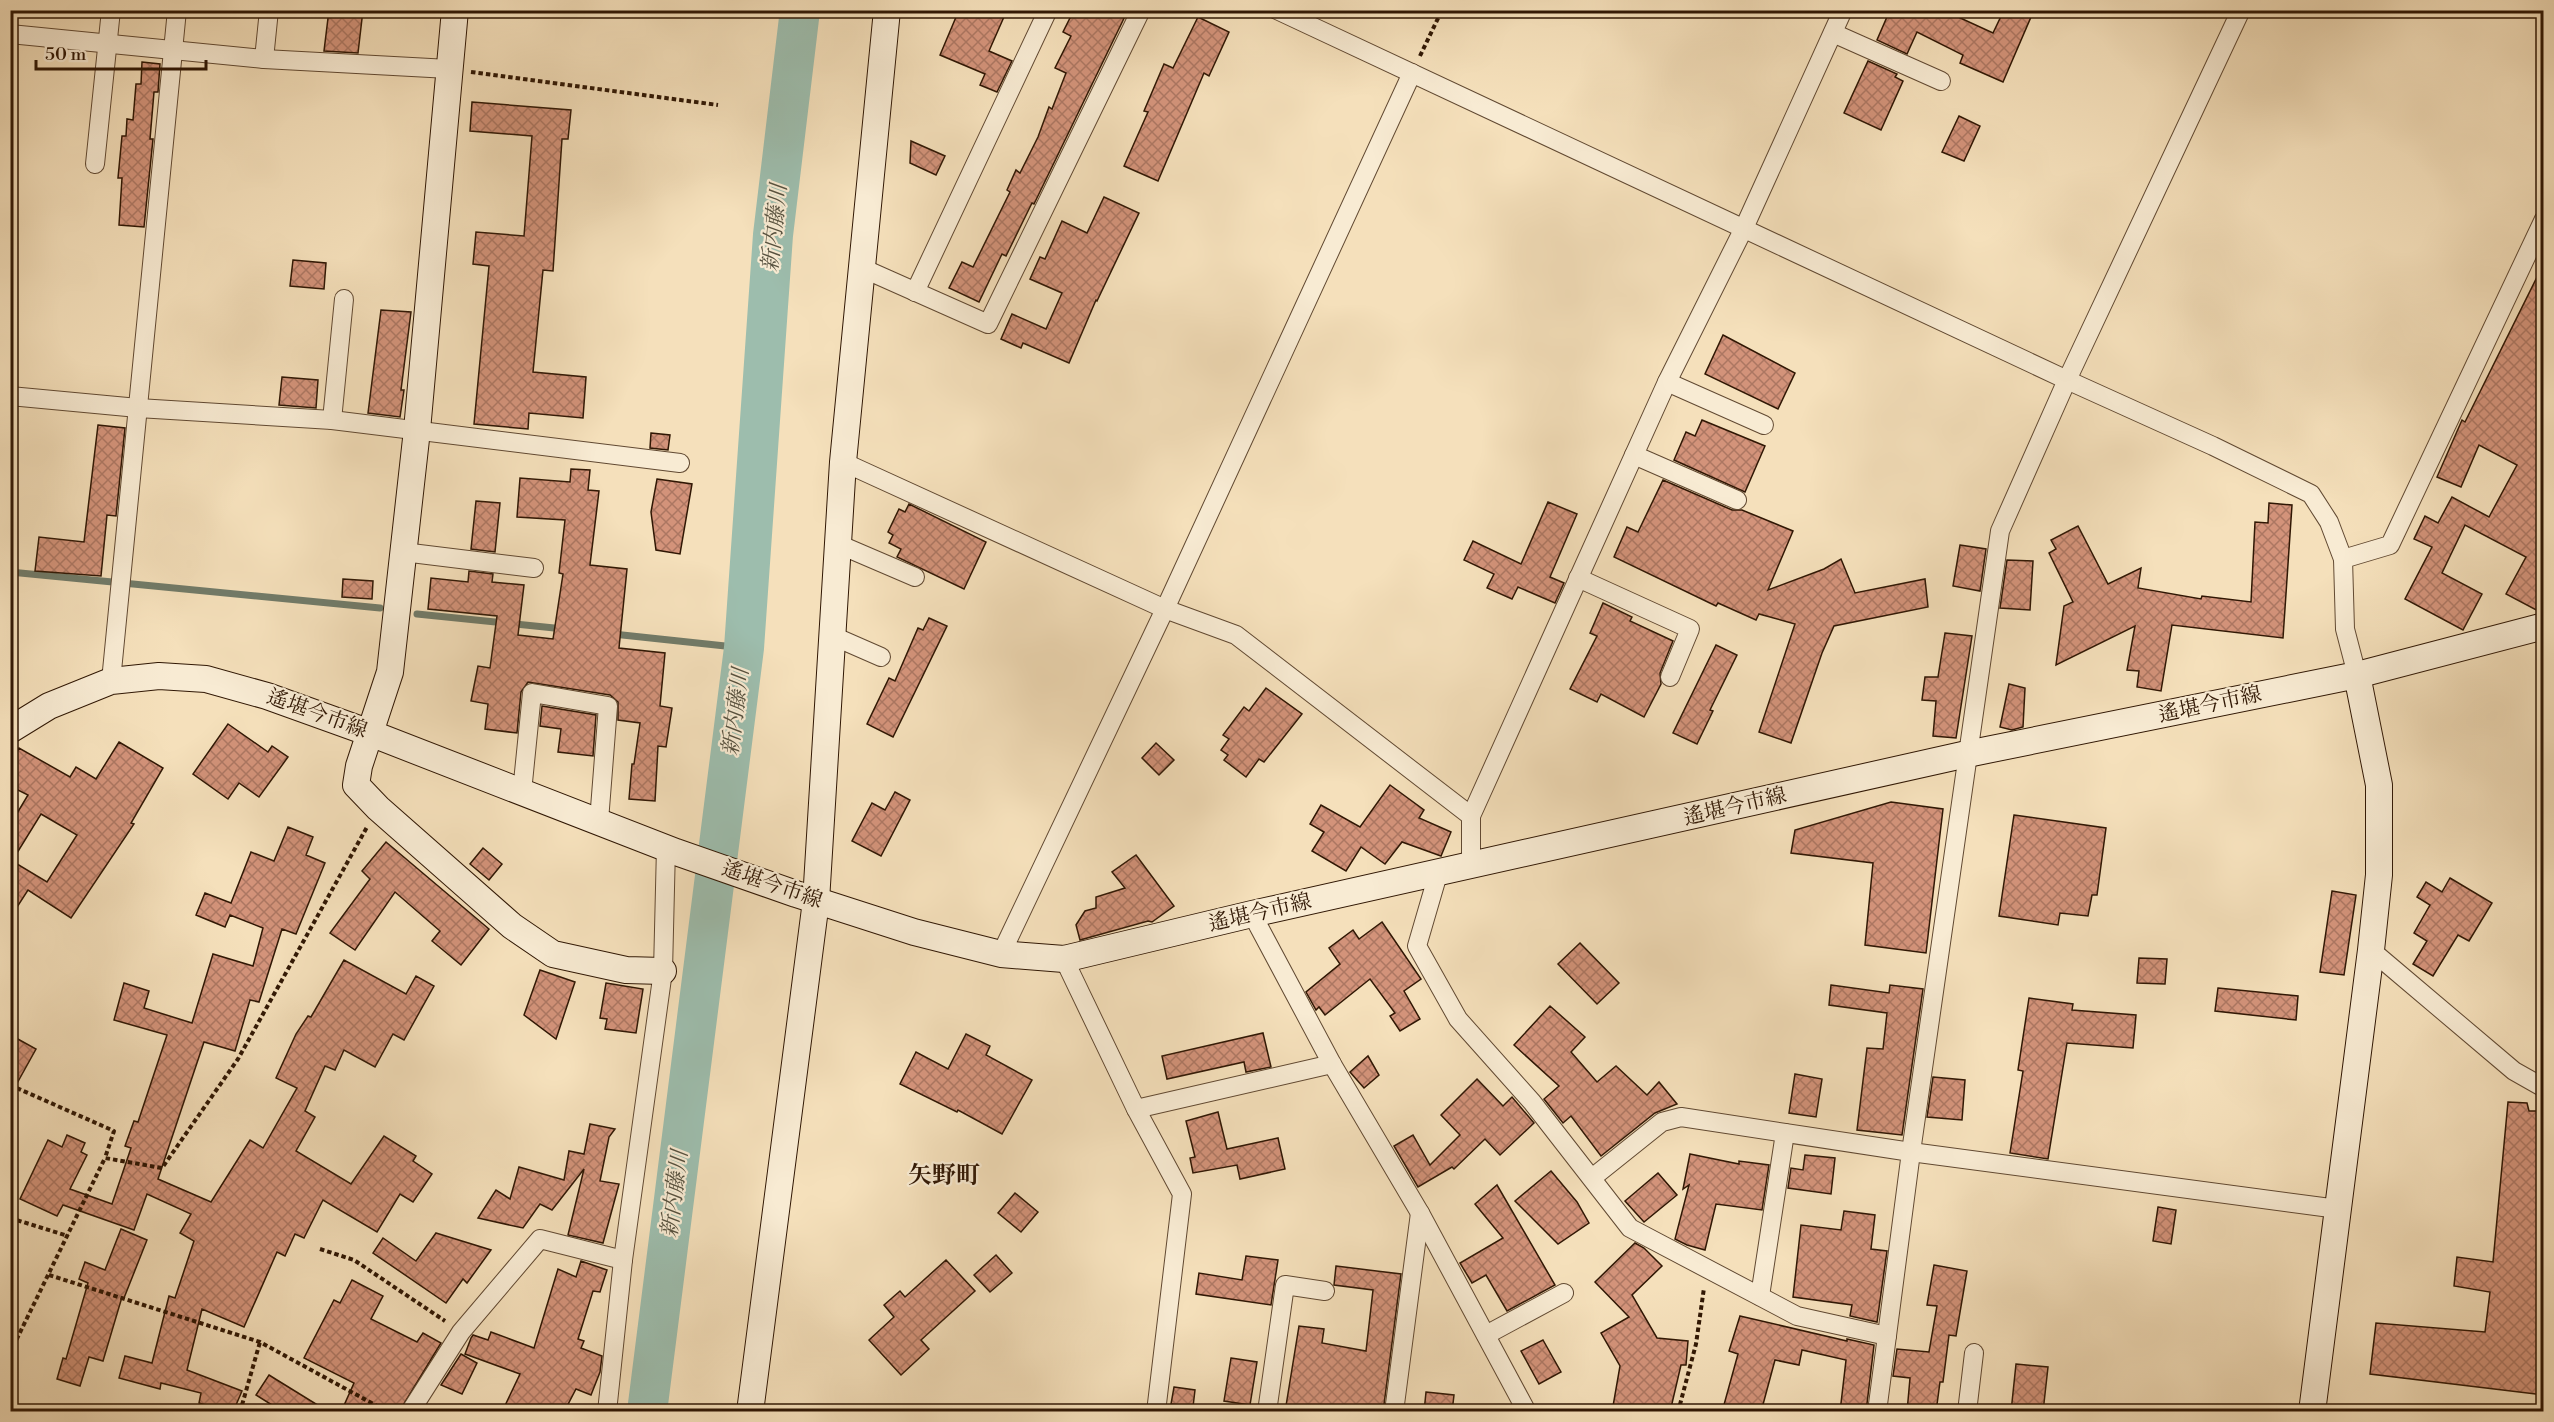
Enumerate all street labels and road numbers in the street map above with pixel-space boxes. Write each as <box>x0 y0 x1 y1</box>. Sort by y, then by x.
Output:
street label: 遙堪今市線 <box>2156 681 2264 729</box>
street label: 遙堪今市線 <box>263 684 371 744</box>
street label: 遙堪今市線 <box>1681 783 1789 831</box>
street label: 遙堪今市線 <box>718 856 826 914</box>
street label: 遙堪今市線 <box>1206 889 1314 937</box>

